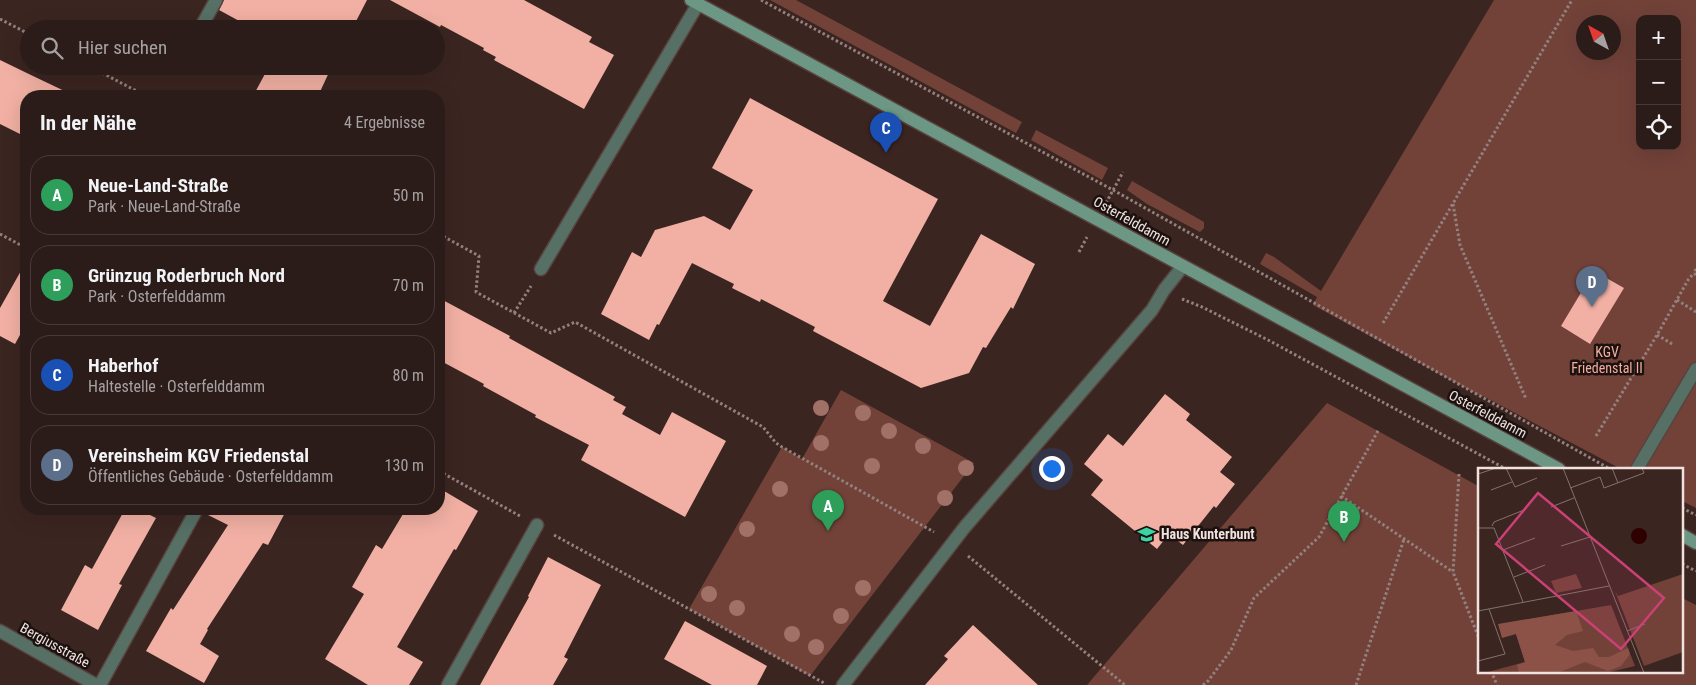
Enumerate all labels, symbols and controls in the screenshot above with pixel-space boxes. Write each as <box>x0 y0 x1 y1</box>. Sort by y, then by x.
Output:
north arrow <box>1576 15 1621 60</box>
map controls <box>1636 15 1681 150</box>
button: + <box>1636 15 1681 60</box>
search box <box>20 20 445 75</box>
icon: search <box>38 34 66 62</box>
text: Hier suchen <box>78 36 167 59</box>
button: − <box>1636 60 1681 105</box>
button: locate <box>1636 105 1681 150</box>
text: In der Nähe <box>40 111 136 135</box>
pin: C <box>870 112 902 153</box>
text: 4 Ergebnisse <box>344 113 425 132</box>
text: Neue-Land-Straße <box>88 174 228 197</box>
text: A <box>52 186 62 205</box>
text: 50 m <box>392 186 424 205</box>
street label: Osterfelddamm <box>1091 193 1173 249</box>
text: Park · Neue-Land-Straße <box>88 197 240 216</box>
text: Grünzug Roderbruch Nord <box>88 264 285 287</box>
pin: D <box>1576 266 1608 307</box>
text: B <box>53 276 61 295</box>
text: 70 m <box>392 276 424 295</box>
text: Park · Osterfelddamm <box>88 287 226 306</box>
park label: KGV Friedenstal II <box>1571 344 1643 376</box>
text: Haberhof <box>88 354 158 377</box>
text: C <box>52 366 62 385</box>
text: 80 m <box>392 366 424 385</box>
text: Haltestelle · Osterfelddamm <box>88 377 265 396</box>
street label: Osterfelddamm <box>1446 387 1530 441</box>
text: Vereinsheim KGV Friedenstal <box>88 444 309 467</box>
text: D <box>52 456 62 475</box>
text: 130 m <box>385 456 424 475</box>
your location <box>1039 456 1065 482</box>
text: Öffentliches Gebäude · Osterfelddamm <box>88 467 333 486</box>
inset map <box>1478 468 1684 672</box>
pin: A <box>812 490 844 531</box>
pin: B <box>1328 501 1360 542</box>
school or university icon: Haus Kunterbunt <box>1137 524 1157 544</box>
place label: Haus Kunterbunt <box>1161 526 1255 542</box>
street label: Bergiusstraße <box>18 619 93 671</box>

